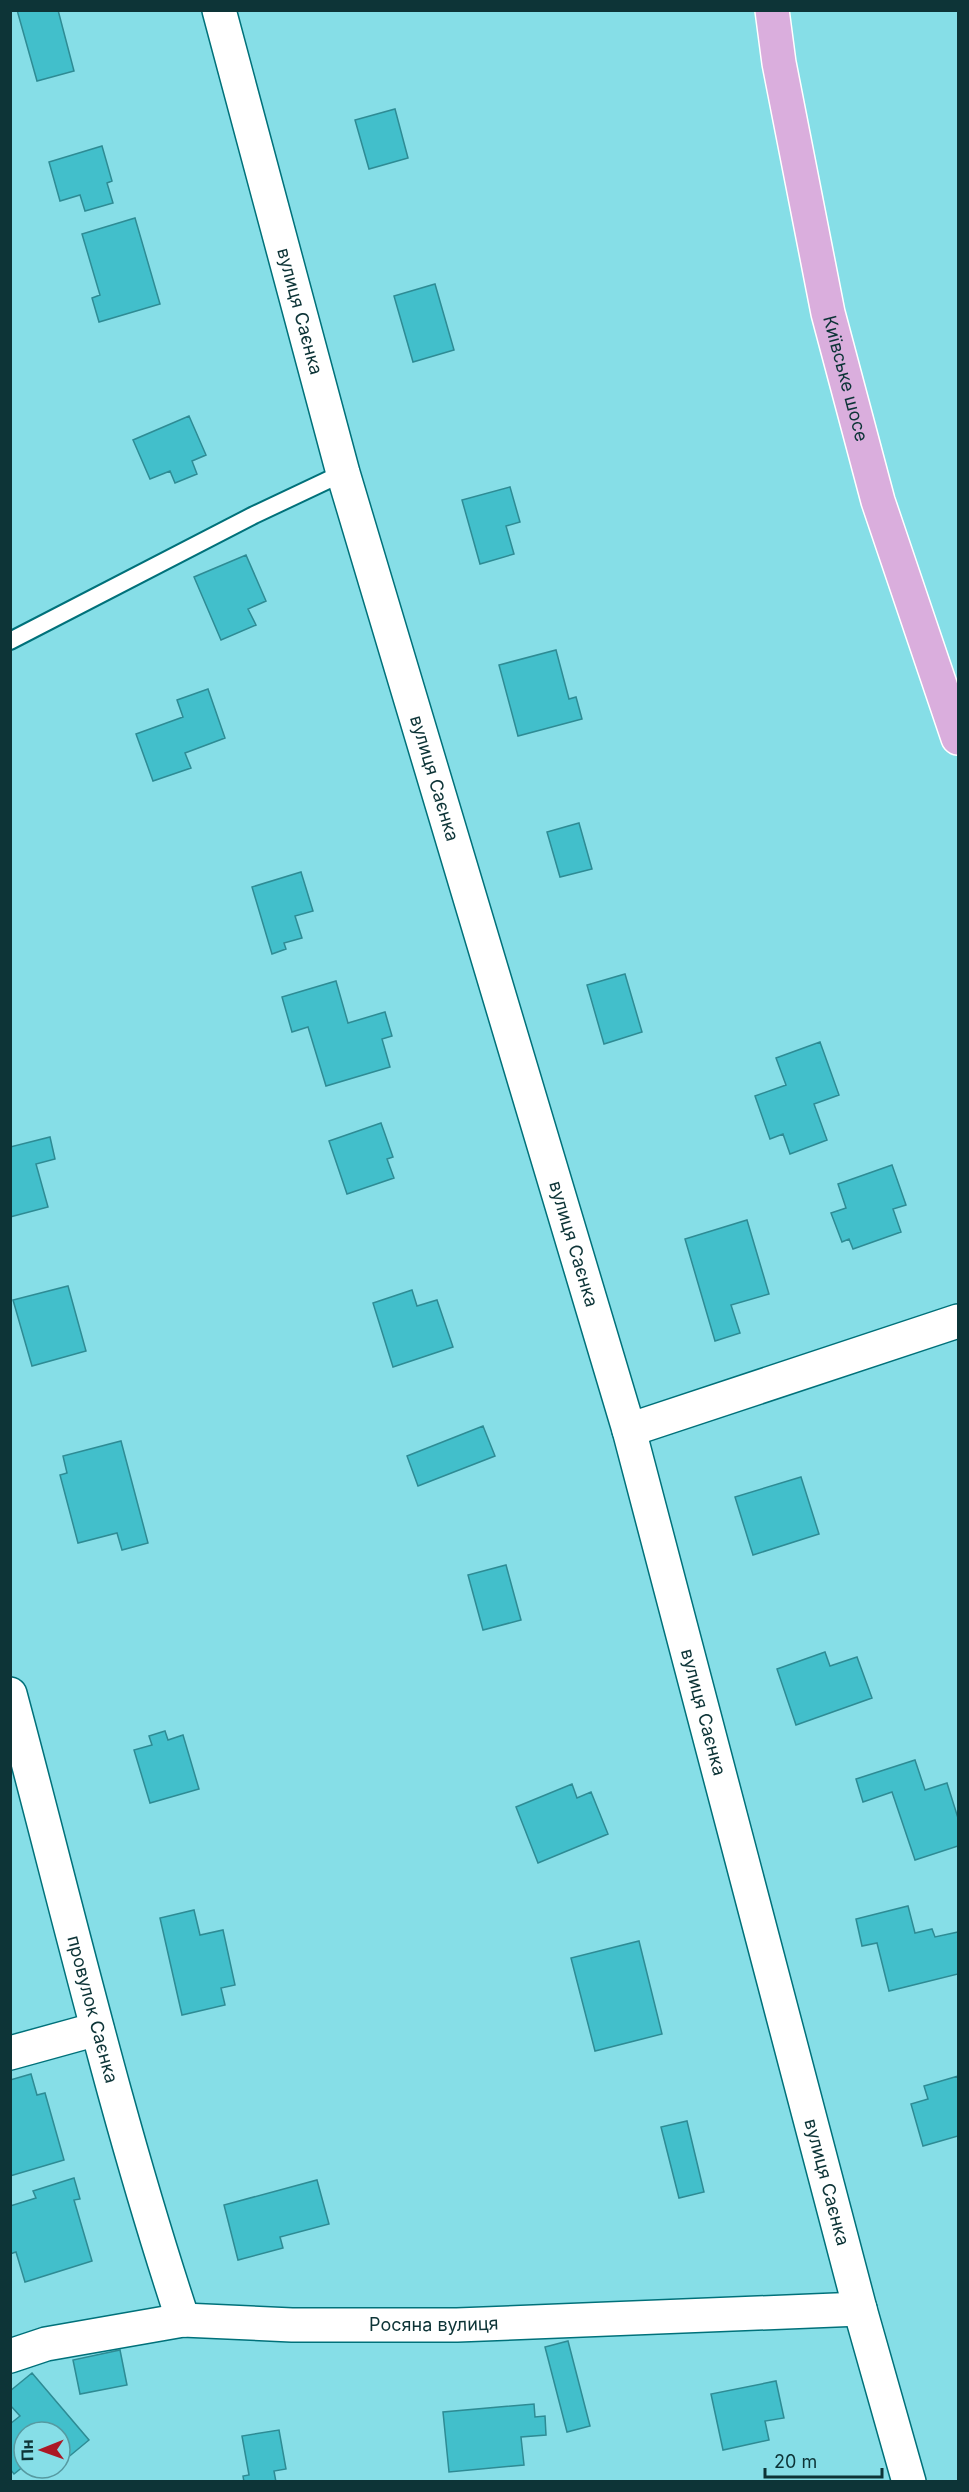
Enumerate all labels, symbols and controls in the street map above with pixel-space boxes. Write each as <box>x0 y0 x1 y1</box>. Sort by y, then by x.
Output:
street label: вулиця Саєнка <box>273 246 327 377</box>
street label: Київське шосе <box>819 313 873 444</box>
street label: вулиця Саєнка <box>406 713 463 844</box>
street label: вулиця Саєнка <box>545 1178 603 1309</box>
street label: вулиця Саєнка <box>677 1646 730 1778</box>
street label: провулок Саєнка <box>63 1933 123 2085</box>
street label: вулиця Саєнка <box>800 2117 854 2248</box>
street label: Росяна вулиця <box>369 2312 499 2335</box>
north arrow <box>12 2420 72 2480</box>
text: Пн <box>17 2439 37 2461</box>
scale bar <box>765 2441 882 2479</box>
text: 20 m <box>774 2451 817 2472</box>

